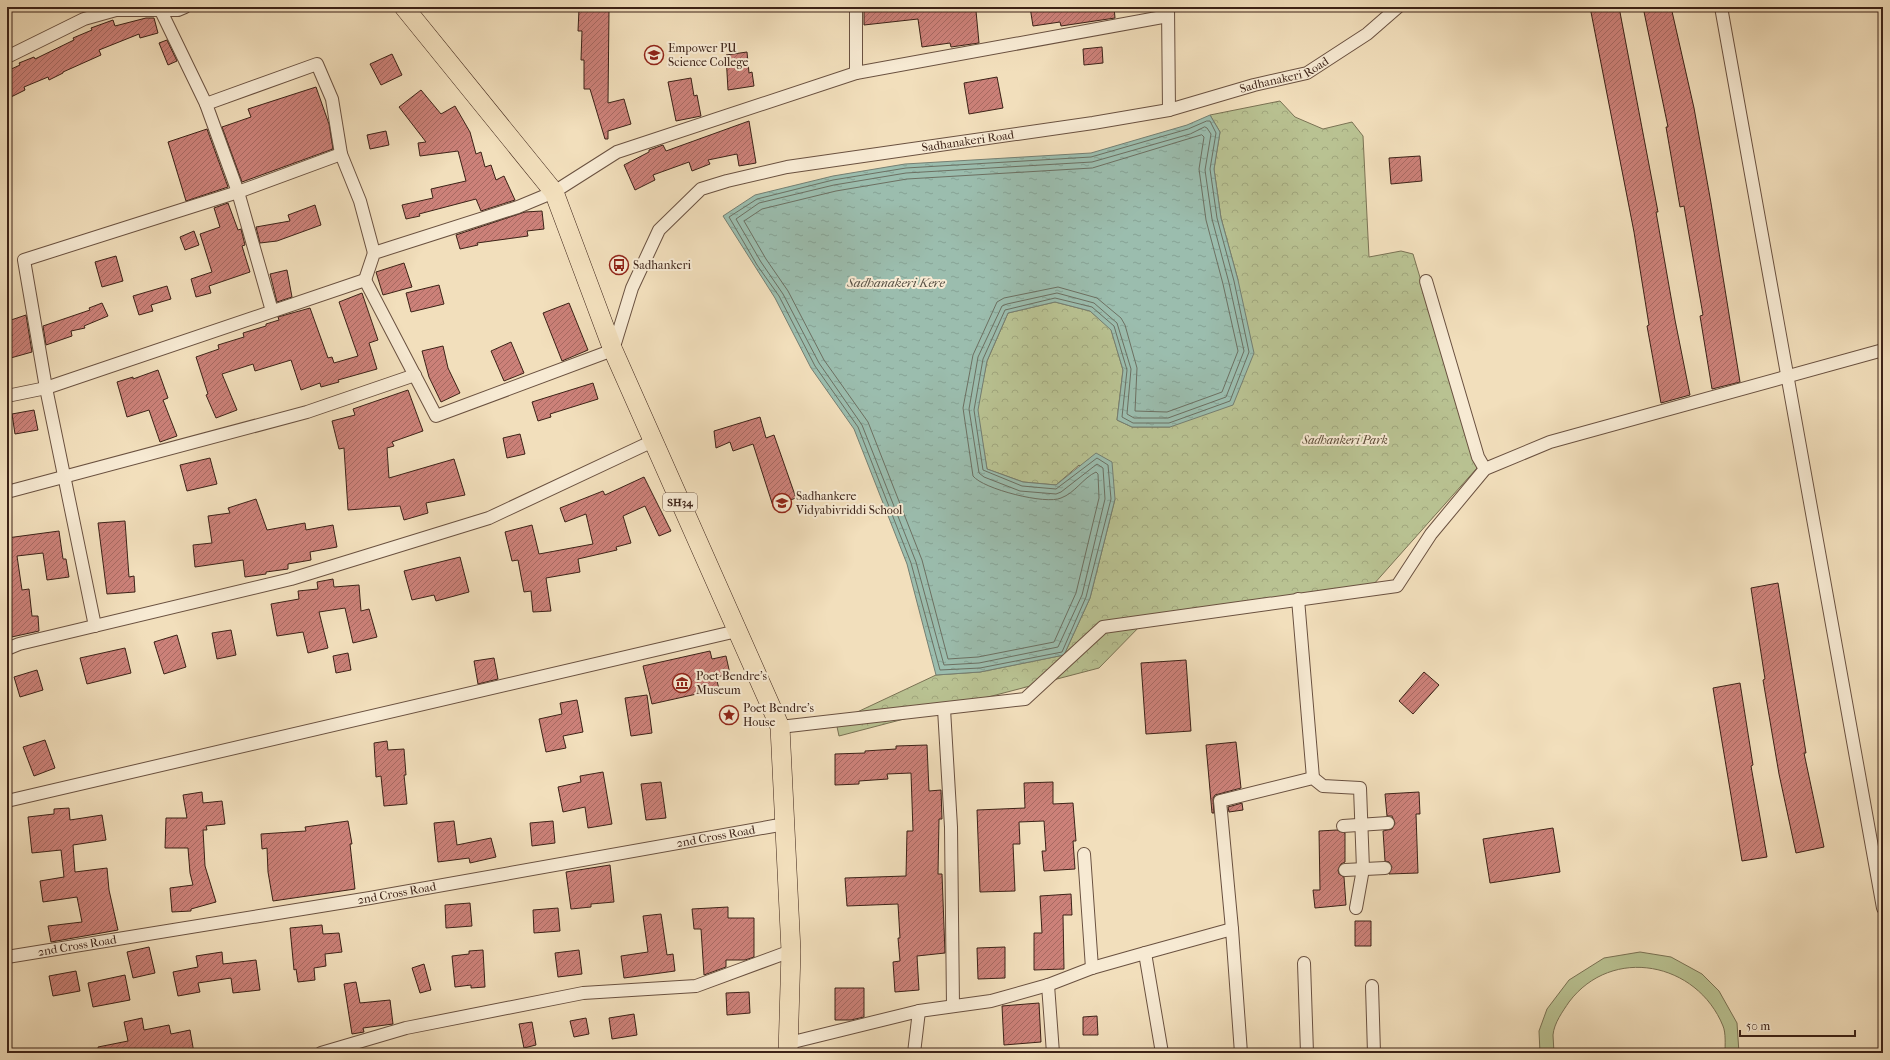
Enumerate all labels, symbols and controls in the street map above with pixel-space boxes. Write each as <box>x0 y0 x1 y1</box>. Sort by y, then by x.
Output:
place label: Empower PU Science College <box>668 41 749 69</box>
school or university icon: Empower PU Science College <box>643 44 665 66</box>
street label: Sadhanakeri Road <box>1238 54 1331 96</box>
street label: Sadhanakeri Road <box>921 127 1015 155</box>
bus stop icon: Sadhankeri <box>608 254 630 276</box>
place label: Sadhankeri <box>633 258 692 272</box>
water label: Sadhanakeri Kere <box>846 275 945 290</box>
park label: Sadhankeri Park <box>1301 433 1388 447</box>
place label: Sadhankere Vidyabivriddi School <box>795 489 903 517</box>
school or university icon: Sadhankere Vidyabivriddi School <box>771 492 793 514</box>
road number: SH34 <box>663 493 697 511</box>
place label: Poet Bendre's Museum <box>696 669 767 697</box>
museum icon: Poet Bendre's Museum <box>671 672 693 694</box>
place label: Poet Bendre's House <box>743 701 814 729</box>
place icon: Poet Bendre's House <box>718 704 740 726</box>
street label: 2nd Cross Road <box>675 822 757 850</box>
street label: 2nd Cross Road <box>356 879 438 907</box>
street label: 2nd Cross Road <box>37 932 118 959</box>
scale bar <box>1740 1012 1855 1038</box>
text: 50 m <box>1746 1019 1770 1033</box>

